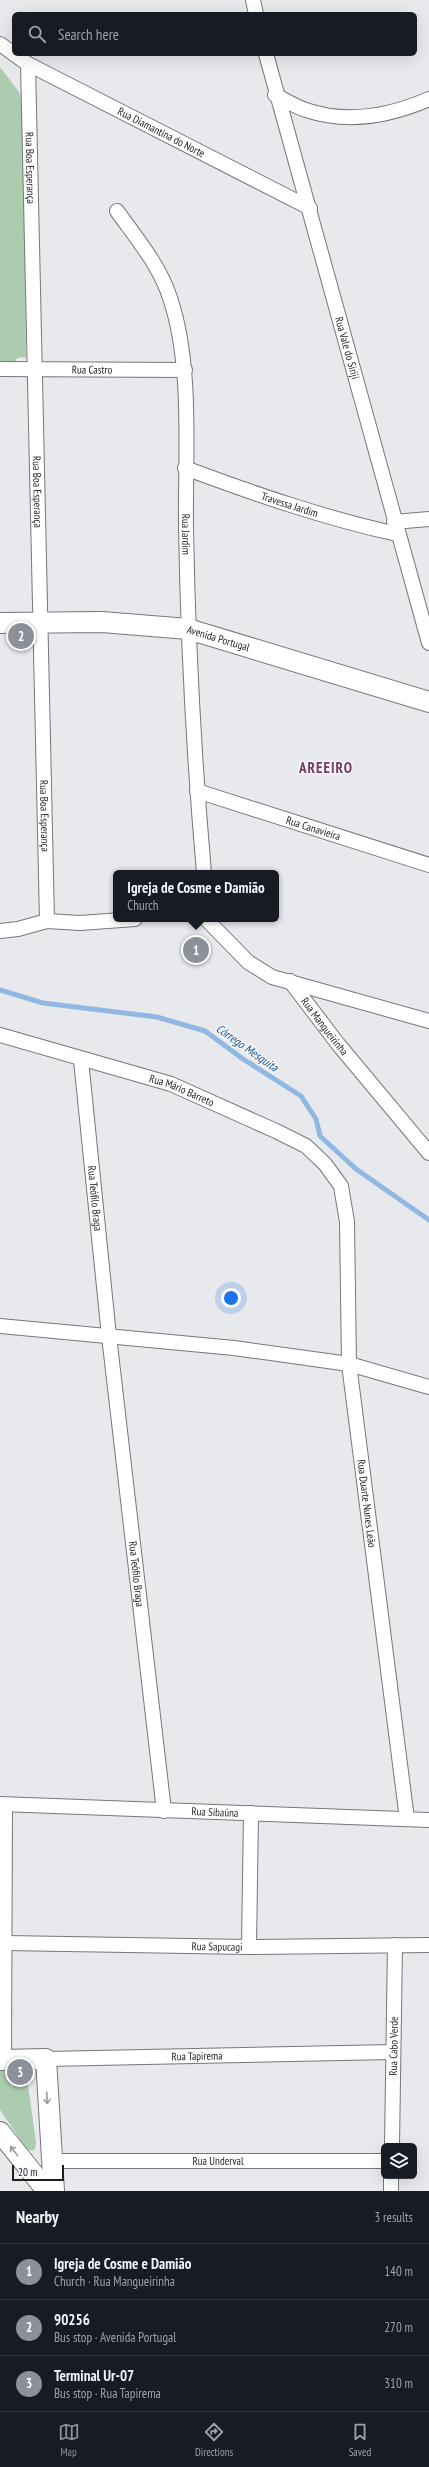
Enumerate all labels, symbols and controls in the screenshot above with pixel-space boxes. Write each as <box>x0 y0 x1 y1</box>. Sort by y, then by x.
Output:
search box <box>12 12 417 56</box>
icon: search <box>26 23 48 45</box>
text: Search here <box>58 25 119 44</box>
street label: Rua Diamantina do Norte <box>115 104 208 160</box>
street label: Rua Boa Esperança <box>23 132 38 204</box>
street label: Rua Vale do Siriji <box>332 315 363 381</box>
street label: Rua Castro <box>72 362 113 377</box>
street label: Rua Boa Esperança <box>30 456 45 528</box>
street label: Travessa Jardim <box>260 489 320 520</box>
street label: Rua Jardim <box>179 514 194 555</box>
pin: 2 <box>8 621 34 651</box>
street label: Avenida Portugal <box>185 622 252 654</box>
district label: AREEIRO <box>298 758 353 777</box>
street label: Rua Boa Esperança <box>37 780 52 852</box>
street label: Rua Canavieira <box>284 813 342 843</box>
popup <box>113 870 279 922</box>
text: Igreja de Cosme e Damião <box>127 878 265 897</box>
text: Church <box>127 897 159 914</box>
pin: 1 <box>183 935 209 965</box>
street label: Rua Mangueirinha <box>298 995 351 1058</box>
water label: Córrego Mesquita <box>213 1021 282 1075</box>
street label: Rua Mário Barreto <box>148 1071 216 1109</box>
street label: Rua Teófilo Braga <box>85 1165 105 1232</box>
your location <box>221 1288 241 1308</box>
street label: Rua Duarte Nunes Leão <box>354 1459 379 1549</box>
street label: Rua Teófilo Braga <box>126 1540 147 1607</box>
street label: Rua Sibaúna <box>191 1804 239 1820</box>
street label: Rua Sapucagi <box>191 1939 243 1954</box>
street label: Rua Cabo Verde <box>386 2016 401 2076</box>
street label: Rua Tapirema <box>171 2048 223 2063</box>
pin: 3 <box>7 2057 33 2087</box>
one-way arrow <box>44 2091 51 2104</box>
map controls <box>381 2143 417 2179</box>
button: layers <box>381 2143 417 2179</box>
one-way arrow <box>10 2146 19 2157</box>
street label: Rua Underval <box>193 2154 244 2168</box>
scale bar <box>12 2163 64 2182</box>
text: 20 m <box>18 2165 37 2179</box>
text: Nearby <box>16 2206 59 2228</box>
text: 3 results <box>374 2209 413 2226</box>
text: Igreja de Cosme e Damião <box>54 2254 191 2273</box>
text: 1 <box>26 2263 32 2280</box>
text: 140 m <box>384 2263 413 2280</box>
text: Church · Rua Mangueirinha <box>54 2273 175 2290</box>
text: 90256 <box>54 2310 90 2329</box>
text: 2 <box>26 2319 32 2336</box>
text: 270 m <box>384 2319 413 2336</box>
text: Bus stop · Avenida Portugal <box>54 2329 176 2346</box>
text: Terminal Ur-07 <box>54 2366 134 2385</box>
text: 3 <box>26 2375 32 2392</box>
text: 310 m <box>384 2375 413 2392</box>
text: Bus stop · Rua Tapirema <box>54 2385 161 2402</box>
tab: Map <box>58 2421 80 2459</box>
tab: Directions <box>195 2421 233 2459</box>
tab: Saved <box>349 2421 371 2459</box>

